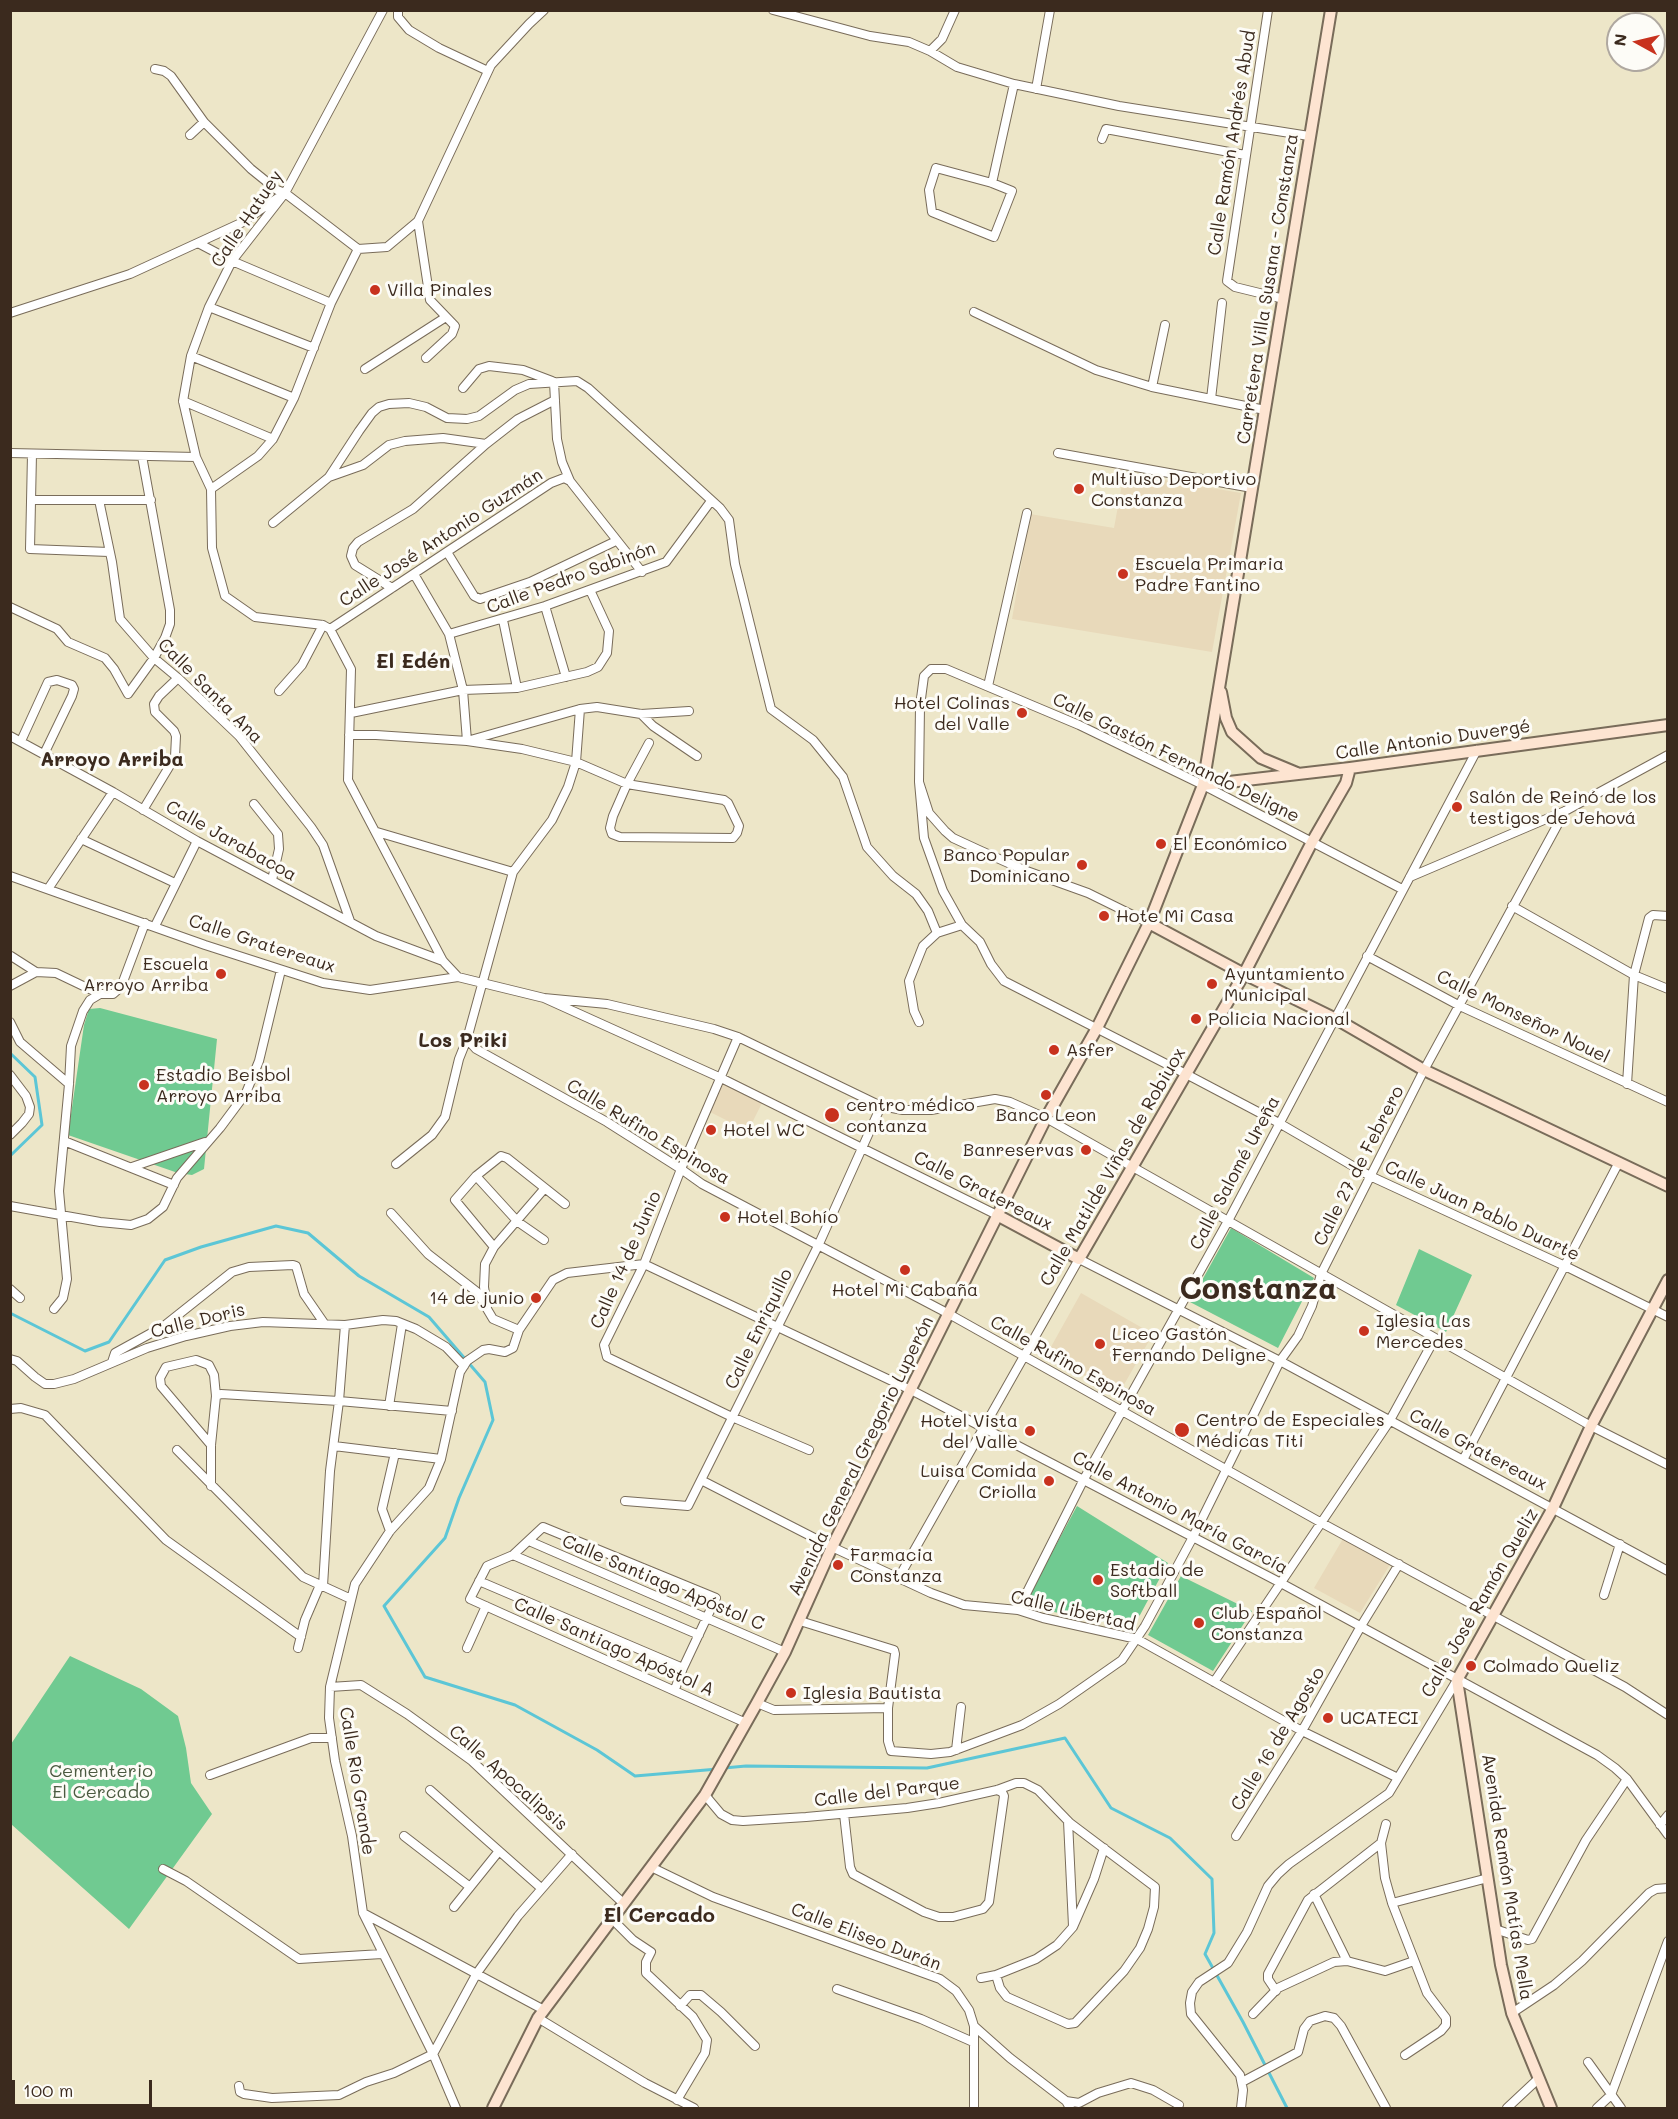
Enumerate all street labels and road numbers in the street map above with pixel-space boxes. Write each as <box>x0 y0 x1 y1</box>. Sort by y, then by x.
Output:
street label: Calle Ramón Andrés Abud <box>1204 29 1260 257</box>
street label: Carretera Villa Susana - Constanza <box>1233 132 1303 446</box>
street label: Calle Hatuey <box>207 166 287 272</box>
street label: Calle José Antonio Guzmán <box>335 464 547 612</box>
street label: Calle Pedro Sabinón <box>484 537 658 619</box>
street label: Calle Santa Ana <box>153 634 267 748</box>
street label: Calle Gastón Fernando Deligne <box>1049 689 1303 827</box>
street label: Calle Antonio Duvergé <box>1334 716 1532 764</box>
street label: Calle Jarabacoa <box>162 796 300 886</box>
street label: Calle Gratereaux <box>186 910 338 978</box>
street label: Calle Monseñor Nouel <box>1433 966 1613 1068</box>
street label: Calle Matilde Viñas de Robiuox <box>1036 1044 1190 1290</box>
street label: Calle Rufino Espinosa <box>562 1075 734 1189</box>
street label: Calle 27 de Febrero <box>1309 1082 1409 1250</box>
street label: Calle Salomé Ureña <box>1185 1092 1285 1254</box>
street label: Calle Gratereaux <box>910 1147 1056 1235</box>
street label: Calle Juan Pablo Duarte <box>1381 1156 1583 1266</box>
street label: Calle 14 de Junio <box>586 1188 666 1332</box>
street label: Calle Enriquillo <box>720 1265 798 1393</box>
street label: Calle Doris <box>149 1299 247 1343</box>
street label: Calle Rufino Espinosa <box>986 1311 1160 1421</box>
street label: Avenida General Gregorio Luperón <box>784 1313 938 1599</box>
street label: Calle Gratereaux <box>1405 1405 1551 1495</box>
street label: Calle Antonio María García <box>1068 1447 1292 1579</box>
street label: Calle José Ramón Queliz <box>1417 1505 1543 1701</box>
street label: Calle Santiago Apóstol C <box>559 1531 767 1635</box>
street label: Calle Libertad <box>1009 1586 1137 1636</box>
street label: Calle Santiago Apóstol A <box>510 1593 718 1701</box>
street label: Calle 16 de Agosto <box>1227 1663 1329 1815</box>
street label: Calle Río Grande <box>335 1705 379 1857</box>
street label: Calle Apocalipsis <box>444 1721 572 1835</box>
street label: Avenida Ramón Matías Mella <box>1477 1752 1537 2002</box>
street label: Calle del Parque <box>813 1772 961 1812</box>
street label: Calle Eliseo Durán <box>788 1898 944 1976</box>

